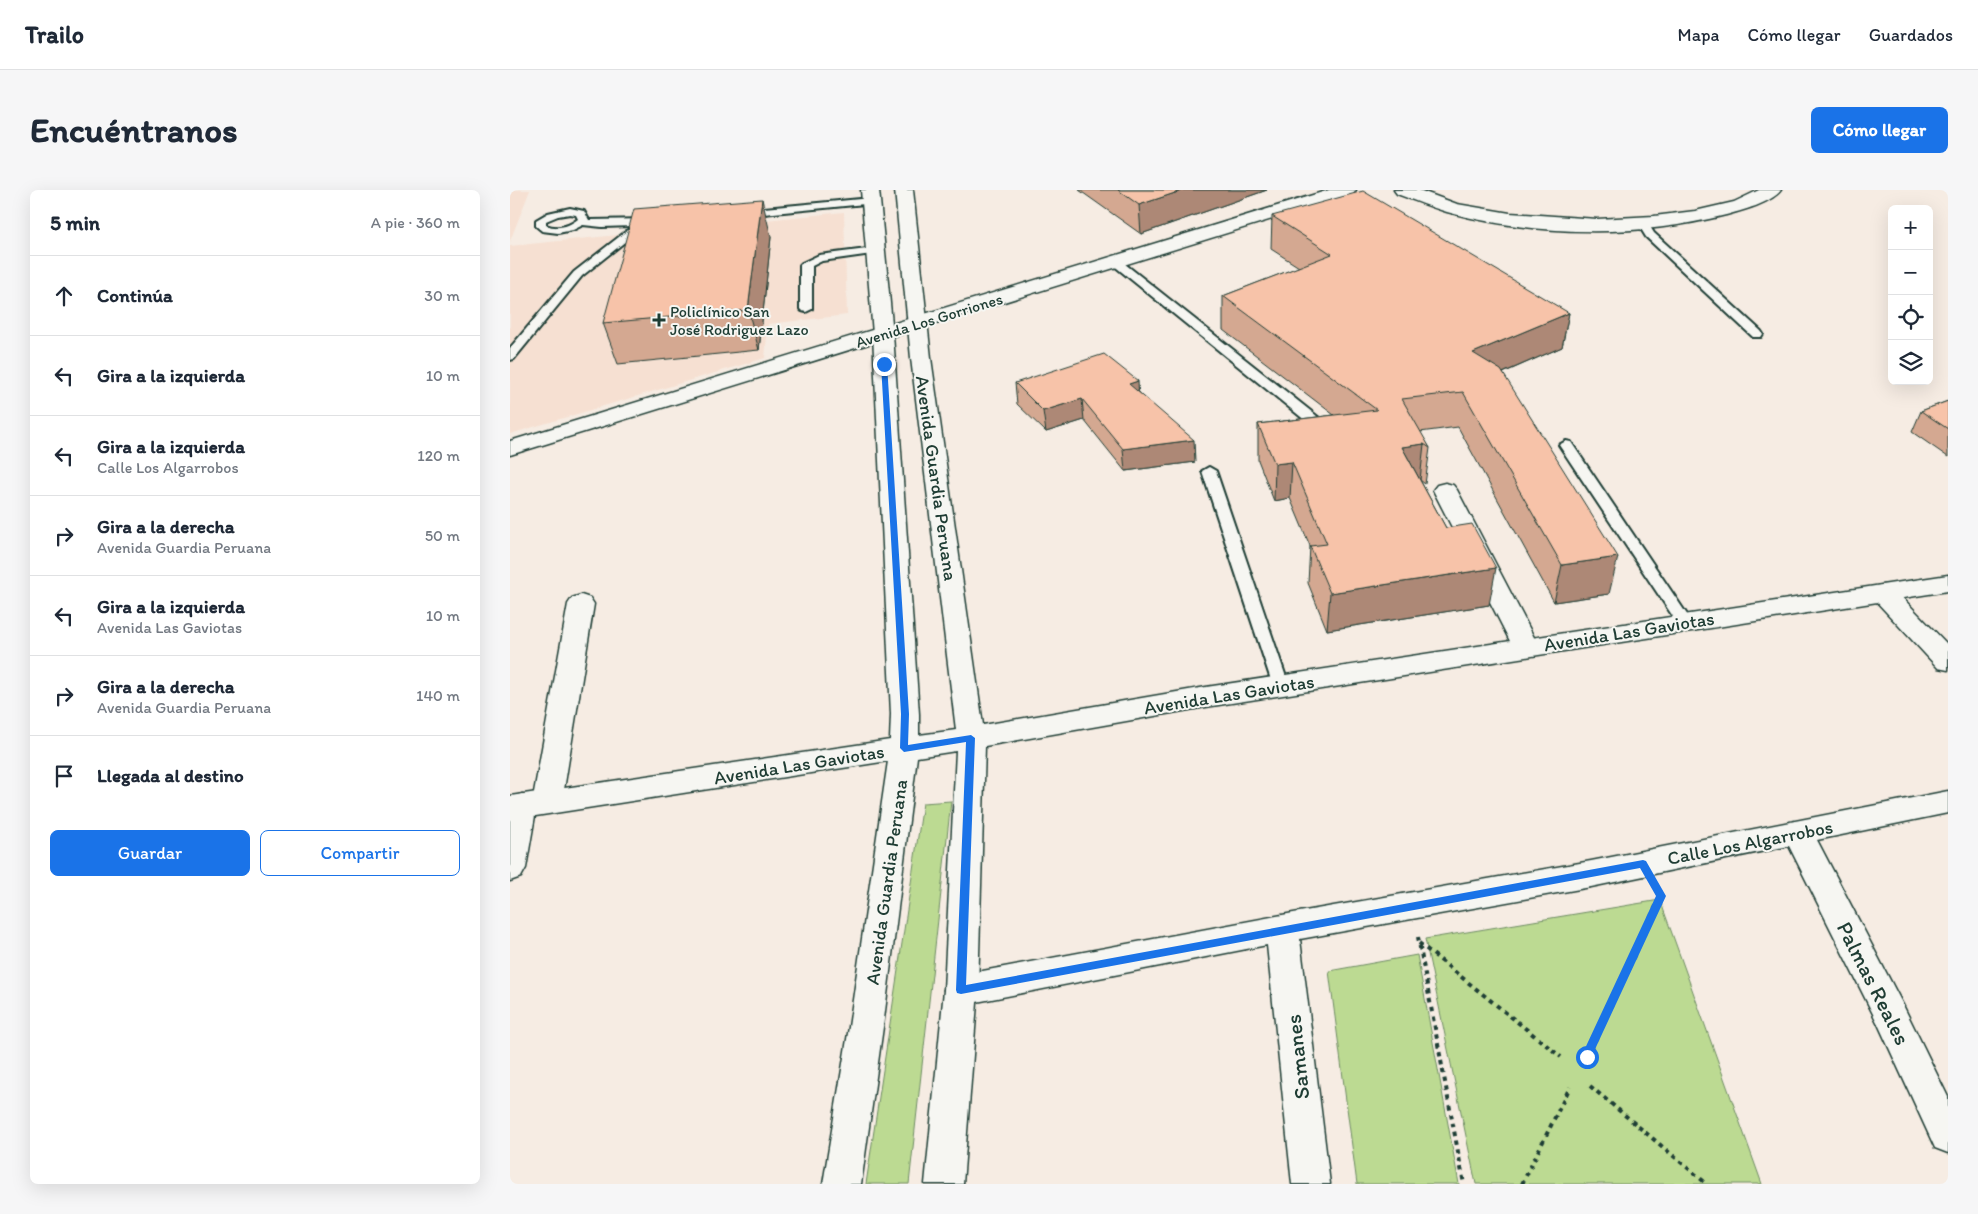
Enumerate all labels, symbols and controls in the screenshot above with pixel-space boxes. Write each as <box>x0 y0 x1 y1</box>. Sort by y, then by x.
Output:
text: Trailo <box>25 20 84 49</box>
text: Mapa <box>1678 24 1719 46</box>
text: Cómo llegar <box>1747 24 1841 46</box>
text: Guardados <box>1869 24 1953 46</box>
button: Cómo llegar <box>1811 107 1948 153</box>
text: Encuéntranos <box>30 109 238 151</box>
map controls <box>1888 205 1933 385</box>
button: + <box>1888 205 1933 250</box>
text: 5 min <box>50 210 100 235</box>
text: A pie · 360 m <box>371 213 460 232</box>
button: − <box>1888 250 1933 295</box>
icon: ahead <box>50 282 78 310</box>
text: Continúa <box>97 284 173 307</box>
text: 30 m <box>424 286 460 305</box>
street label: Avenida Los Gorriones <box>853 289 1005 352</box>
button: locate <box>1888 295 1933 340</box>
place label: Policlínico San José Rodriguez Lazo <box>670 302 809 339</box>
marker: Policlínico San José Rodriguez Lazo <box>652 313 666 327</box>
button: layers <box>1888 340 1933 385</box>
route end <box>873 353 896 376</box>
icon: left <box>50 362 78 390</box>
text: Gira a la izquierda <box>97 364 245 387</box>
text: 10 m <box>426 366 460 385</box>
street label: Avenida Guardia Peruana <box>911 374 962 582</box>
text: Gira a la izquierda <box>97 435 245 458</box>
icon: left <box>50 442 78 470</box>
text: 120 m <box>417 446 460 465</box>
text: Calle Los Algarrobos <box>97 458 239 477</box>
text: Gira a la derecha <box>97 515 235 538</box>
icon: right <box>50 522 78 550</box>
text: 50 m <box>425 526 460 545</box>
text: Avenida Guardia Peruana <box>97 538 271 557</box>
text: Gira a la izquierda <box>97 595 245 618</box>
icon: left <box>50 602 78 630</box>
text: 10 m <box>426 606 460 625</box>
street label: Avenida Las Gaviotas <box>1542 607 1716 656</box>
text: Avenida Las Gaviotas <box>97 618 242 637</box>
street label: Avenida Las Gaviotas <box>1142 670 1316 719</box>
text: Gira a la derecha <box>97 675 235 698</box>
icon: right <box>50 682 78 710</box>
text: 140 m <box>416 686 460 705</box>
text: Avenida Guardia Peruana <box>97 698 271 717</box>
street label: Avenida Las Gaviotas <box>712 740 886 789</box>
icon: arrive <box>50 762 78 790</box>
text: Llegada al destino <box>97 764 244 787</box>
street label: Avenida Guardia Peruana <box>861 778 912 986</box>
street label: Calle Los Algarrobos <box>1665 815 1835 870</box>
button: Guardar <box>50 830 250 876</box>
button: Compartir <box>260 830 460 876</box>
street label: Palmas Reales <box>1831 917 1916 1049</box>
street label: Samanes <box>1280 1013 1315 1101</box>
route start <box>1576 1046 1599 1069</box>

